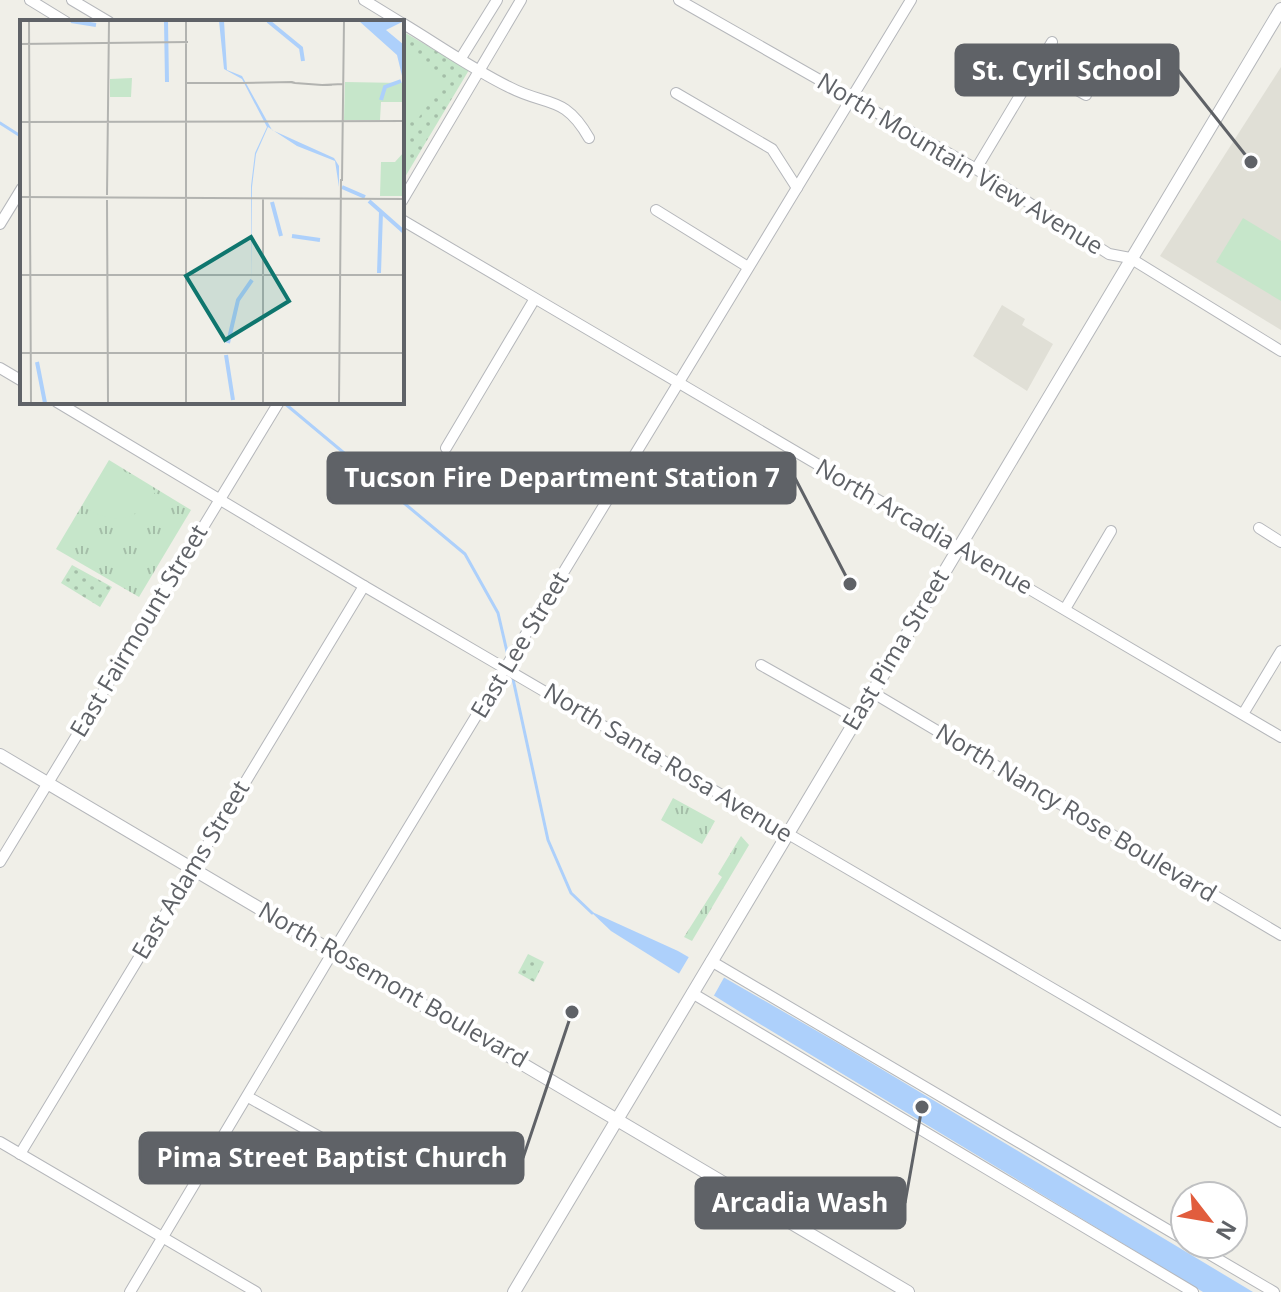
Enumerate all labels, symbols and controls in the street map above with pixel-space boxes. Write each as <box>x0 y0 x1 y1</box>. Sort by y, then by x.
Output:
inset map <box>20 20 404 404</box>
callout: St. Cyril School <box>956 45 1178 95</box>
text: St. Cyril School <box>972 52 1162 88</box>
street label: North Mountain View Avenue <box>812 64 1110 261</box>
street label: North Arcadia Avenue <box>810 450 1039 601</box>
callout: Tucson Fire Department Station 7 <box>328 453 795 503</box>
text: Tucson Fire Department Station 7 <box>344 459 780 495</box>
street label: East Fairmount Street <box>61 518 214 743</box>
street label: East Pima Street <box>834 563 956 736</box>
street label: East Lee Street <box>462 565 576 724</box>
street label: North Santa Rosa Avenue <box>538 674 799 849</box>
street label: North Nancy Rose Boulevard <box>930 715 1223 909</box>
street label: East Adams Street <box>123 774 256 965</box>
street label: North Rosemont Boulevard <box>253 893 535 1075</box>
callout: Pima Street Baptist Church <box>140 1133 523 1183</box>
text: Pima Street Baptist Church <box>156 1139 508 1175</box>
callout: Arcadia Wash <box>696 1178 905 1228</box>
north arrow <box>1169 1180 1249 1260</box>
text: Arcadia Wash <box>712 1184 888 1220</box>
text: N <box>1210 1215 1244 1246</box>

